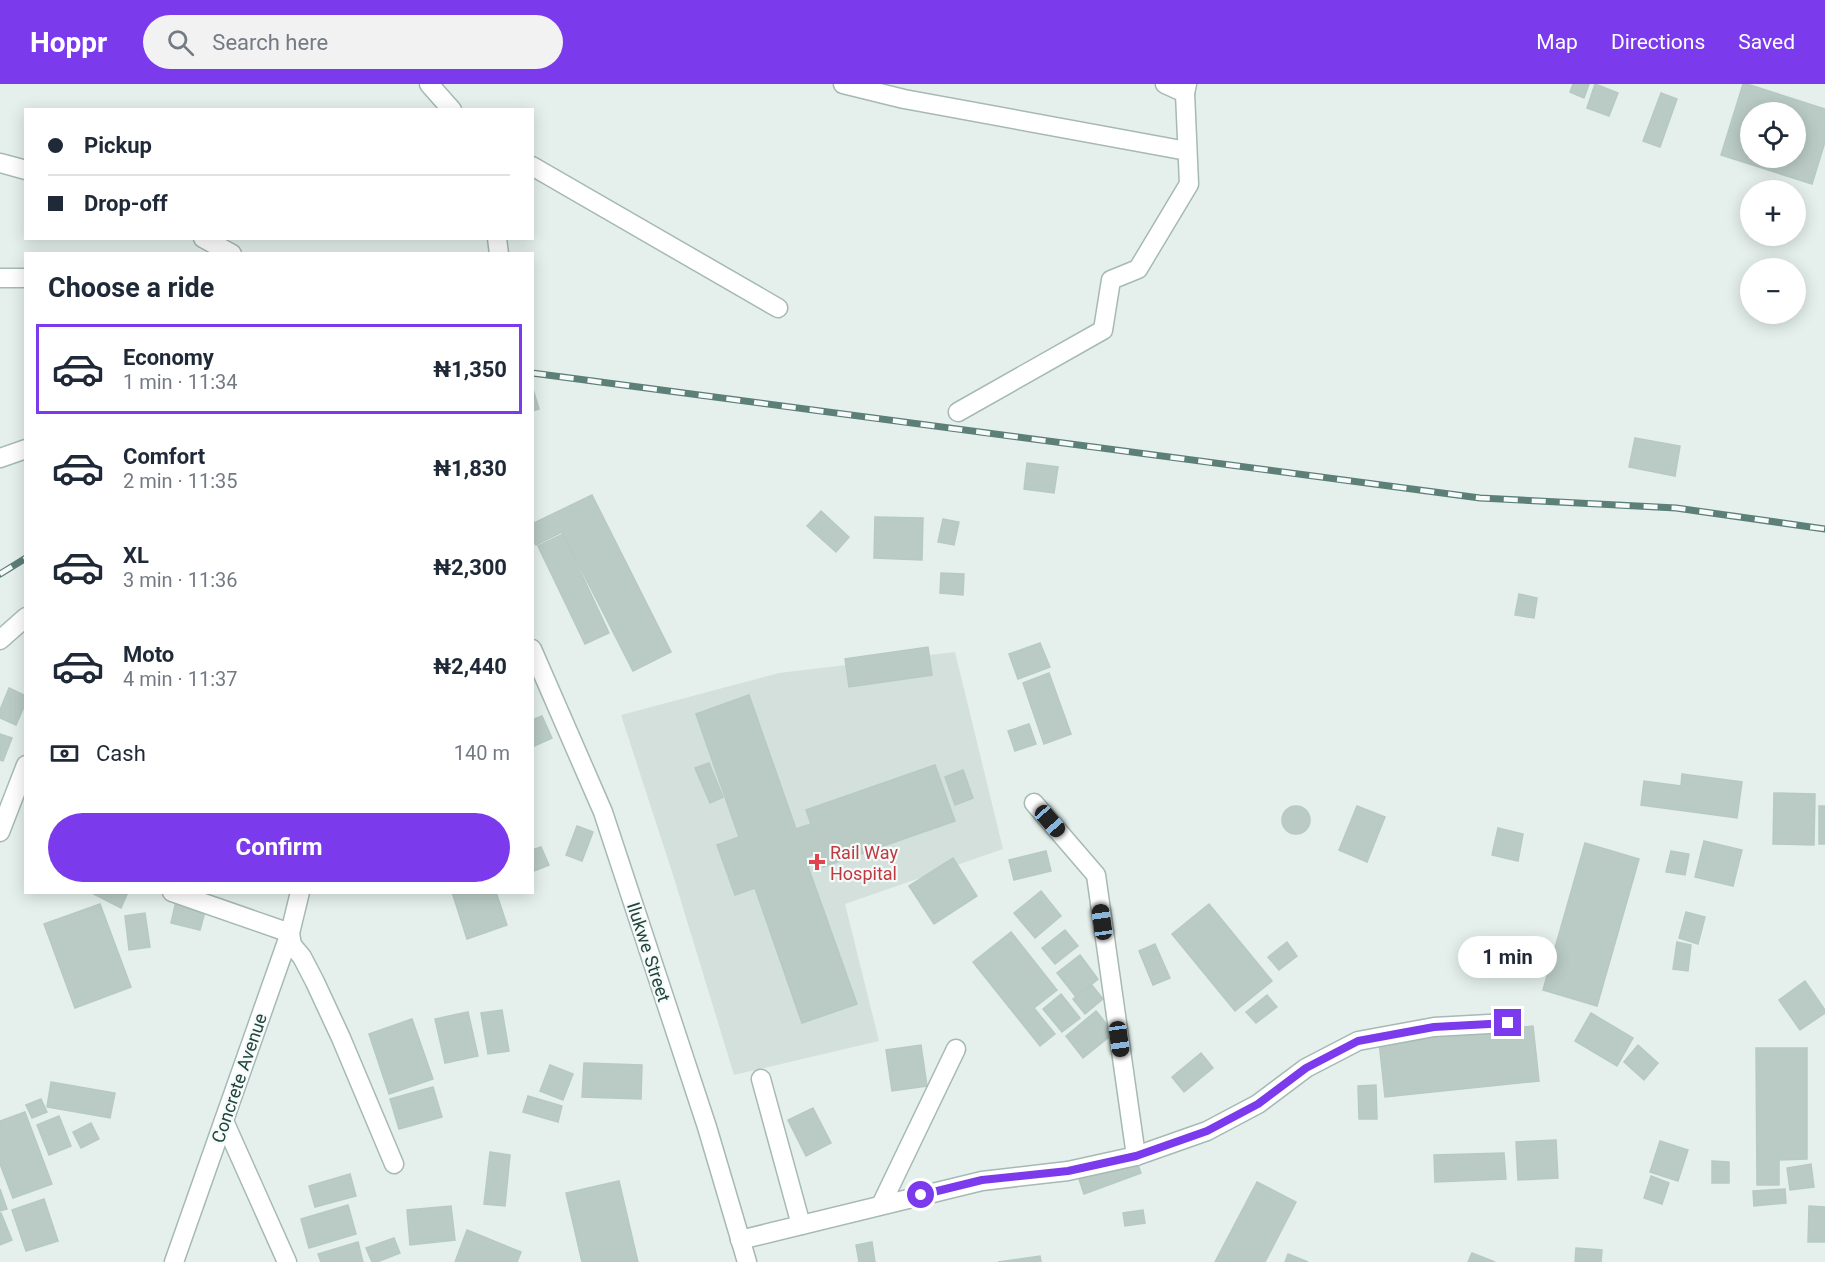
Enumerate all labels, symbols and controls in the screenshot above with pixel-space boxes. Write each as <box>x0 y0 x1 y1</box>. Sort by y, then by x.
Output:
search box <box>143 15 563 69</box>
text: Hoppr <box>30 26 107 59</box>
icon: search <box>164 26 197 59</box>
text: Search here <box>212 30 328 55</box>
text: Map <box>1536 30 1578 54</box>
text: Directions <box>1611 30 1705 54</box>
text: Saved <box>1738 30 1795 54</box>
map controls <box>1740 102 1806 324</box>
button: locate <box>1740 102 1806 168</box>
text: Pickup <box>84 133 152 158</box>
button: + <box>1740 180 1806 246</box>
text: Drop-off <box>84 191 168 216</box>
button: − <box>1740 258 1806 324</box>
text: Choose a ride <box>48 272 214 304</box>
icon: car <box>51 342 105 396</box>
text: Economy <box>123 345 214 370</box>
text: ₦1,350 <box>433 357 507 382</box>
text: 1 min · 11:34 <box>123 370 238 394</box>
icon: car <box>51 441 105 495</box>
text: Comfort <box>123 444 205 469</box>
text: ₦1,830 <box>433 456 507 481</box>
text: 2 min · 11:35 <box>123 469 238 493</box>
icon: car <box>51 540 105 594</box>
text: XL <box>123 543 149 568</box>
text: ₦2,300 <box>433 555 507 580</box>
text: 3 min · 11:36 <box>123 568 238 592</box>
icon: car <box>51 639 105 693</box>
text: Moto <box>123 642 174 667</box>
text: ₦2,440 <box>433 654 507 679</box>
text: 4 min · 11:37 <box>123 667 238 691</box>
icon: cash <box>48 737 81 770</box>
text: Cash <box>96 741 146 766</box>
text: 140 m <box>454 741 510 765</box>
car <box>1031 802 1069 840</box>
button: Confirm <box>48 813 510 882</box>
place label: Rail Way Hospital <box>830 842 898 884</box>
marker: Rail Way Hospital <box>808 853 826 871</box>
street label: Ilukwe Street <box>623 900 675 1004</box>
car <box>1091 903 1113 941</box>
callout: 1 min <box>1458 936 1558 978</box>
text: 1 min <box>1482 945 1533 969</box>
route end <box>1494 1009 1521 1036</box>
street label: Concrete Avenue <box>207 1010 271 1146</box>
car <box>1108 1020 1130 1058</box>
route start <box>907 1181 934 1208</box>

